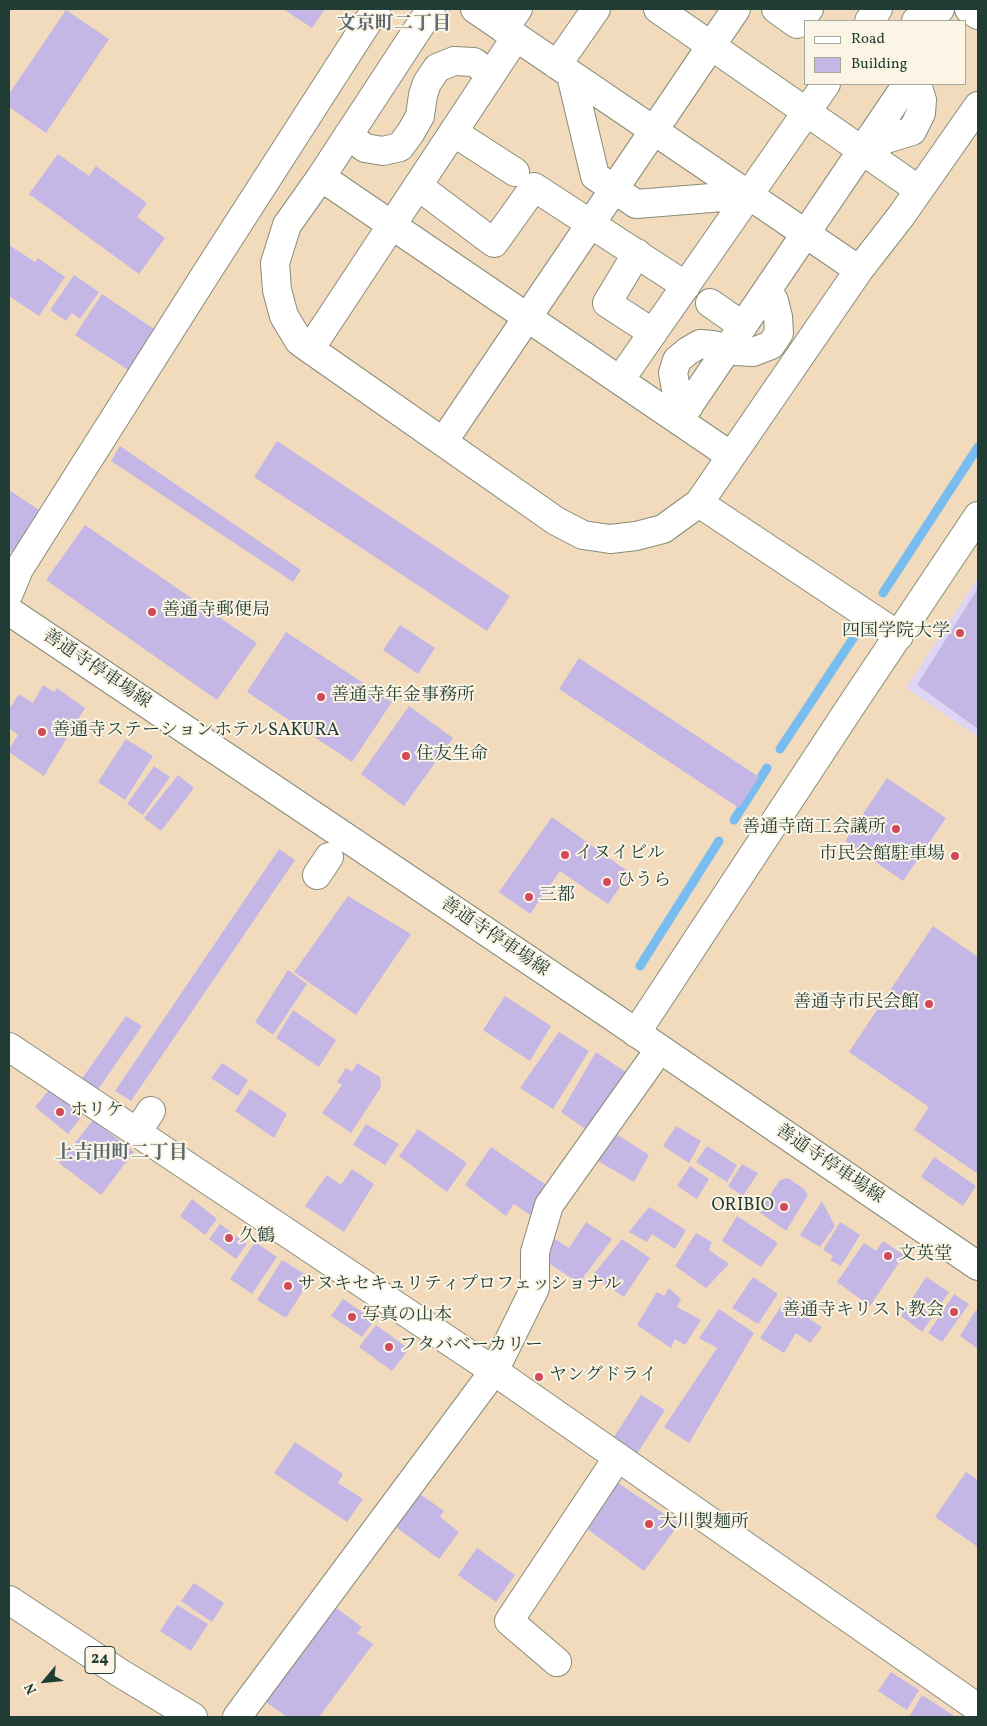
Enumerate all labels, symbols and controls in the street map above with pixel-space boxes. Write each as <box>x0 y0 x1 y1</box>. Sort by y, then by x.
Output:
district label: 文京町二丁目 <box>337 15 451 37</box>
legend <box>804 20 967 85</box>
text: Road <box>851 29 885 50</box>
text: Building <box>851 54 907 75</box>
place label: 善通寺郵便局 <box>162 601 270 623</box>
marker: 善通寺郵便局 <box>146 606 158 618</box>
place label: 四国学院大学 <box>842 622 950 644</box>
street label: 善通寺停車場線 <box>38 626 154 714</box>
marker: 四国学院大学 <box>954 627 966 639</box>
place label: 善通寺年金事務所 <box>331 686 475 708</box>
marker: 善通寺年金事務所 <box>315 691 327 703</box>
place label: 善通寺ステーションホテルSAKURA <box>52 721 339 743</box>
marker: 善通寺ステーションホテルSAKURA <box>36 726 48 738</box>
place label: 住友生命 <box>416 745 488 767</box>
marker: 住友生命 <box>400 750 412 762</box>
place label: 善通寺商工会議所 <box>742 818 886 840</box>
marker: 善通寺商工会議所 <box>890 823 902 835</box>
place label: イヌイビル <box>575 844 665 866</box>
place label: 市民会館駐車場 <box>819 845 945 867</box>
marker: イヌイビル <box>559 849 571 861</box>
marker: 市民会館駐車場 <box>949 850 961 862</box>
place label: ひうら <box>617 871 671 893</box>
marker: ひうら <box>601 876 613 888</box>
place label: 三都 <box>539 886 575 908</box>
marker: 三都 <box>523 891 535 903</box>
street label: 善通寺停車場線 <box>436 894 552 982</box>
place label: 善通寺市民会館 <box>793 993 919 1015</box>
marker: 善通寺市民会館 <box>923 998 935 1010</box>
place label: ホリケ <box>70 1101 124 1123</box>
marker: ホリケ <box>54 1106 66 1118</box>
street label: 善通寺停車場線 <box>771 1121 887 1209</box>
district label: 上吉田町二丁目 <box>55 1144 187 1166</box>
place label: ORIBIO <box>711 1196 774 1218</box>
marker: ORIBIO <box>778 1201 790 1213</box>
place label: 久鶴 <box>239 1227 275 1249</box>
marker: 久鶴 <box>223 1232 235 1244</box>
place label: 文英堂 <box>898 1245 952 1267</box>
marker: 文英堂 <box>882 1250 894 1262</box>
place label: サヌキセキュリティプロフェッショナル <box>298 1275 622 1297</box>
marker: サヌキセキュリティプロフェッショナル <box>282 1280 294 1292</box>
place label: 善通寺キリスト教会 <box>782 1301 944 1323</box>
place label: 写真の山本 <box>362 1306 452 1328</box>
marker: 善通寺キリスト教会 <box>948 1306 960 1318</box>
marker: 写真の山本 <box>346 1311 358 1323</box>
place label: フタバベーカリー <box>399 1336 543 1358</box>
marker: フタバベーカリー <box>383 1341 395 1353</box>
place label: ヤングドライ <box>549 1366 657 1388</box>
marker: ヤングドライ <box>533 1371 545 1383</box>
place label: 大川製麺所 <box>659 1513 749 1535</box>
marker: 大川製麺所 <box>643 1518 655 1530</box>
road number: 24 <box>85 1646 115 1674</box>
north arrow <box>20 1656 70 1706</box>
text: N <box>21 1679 42 1697</box>

